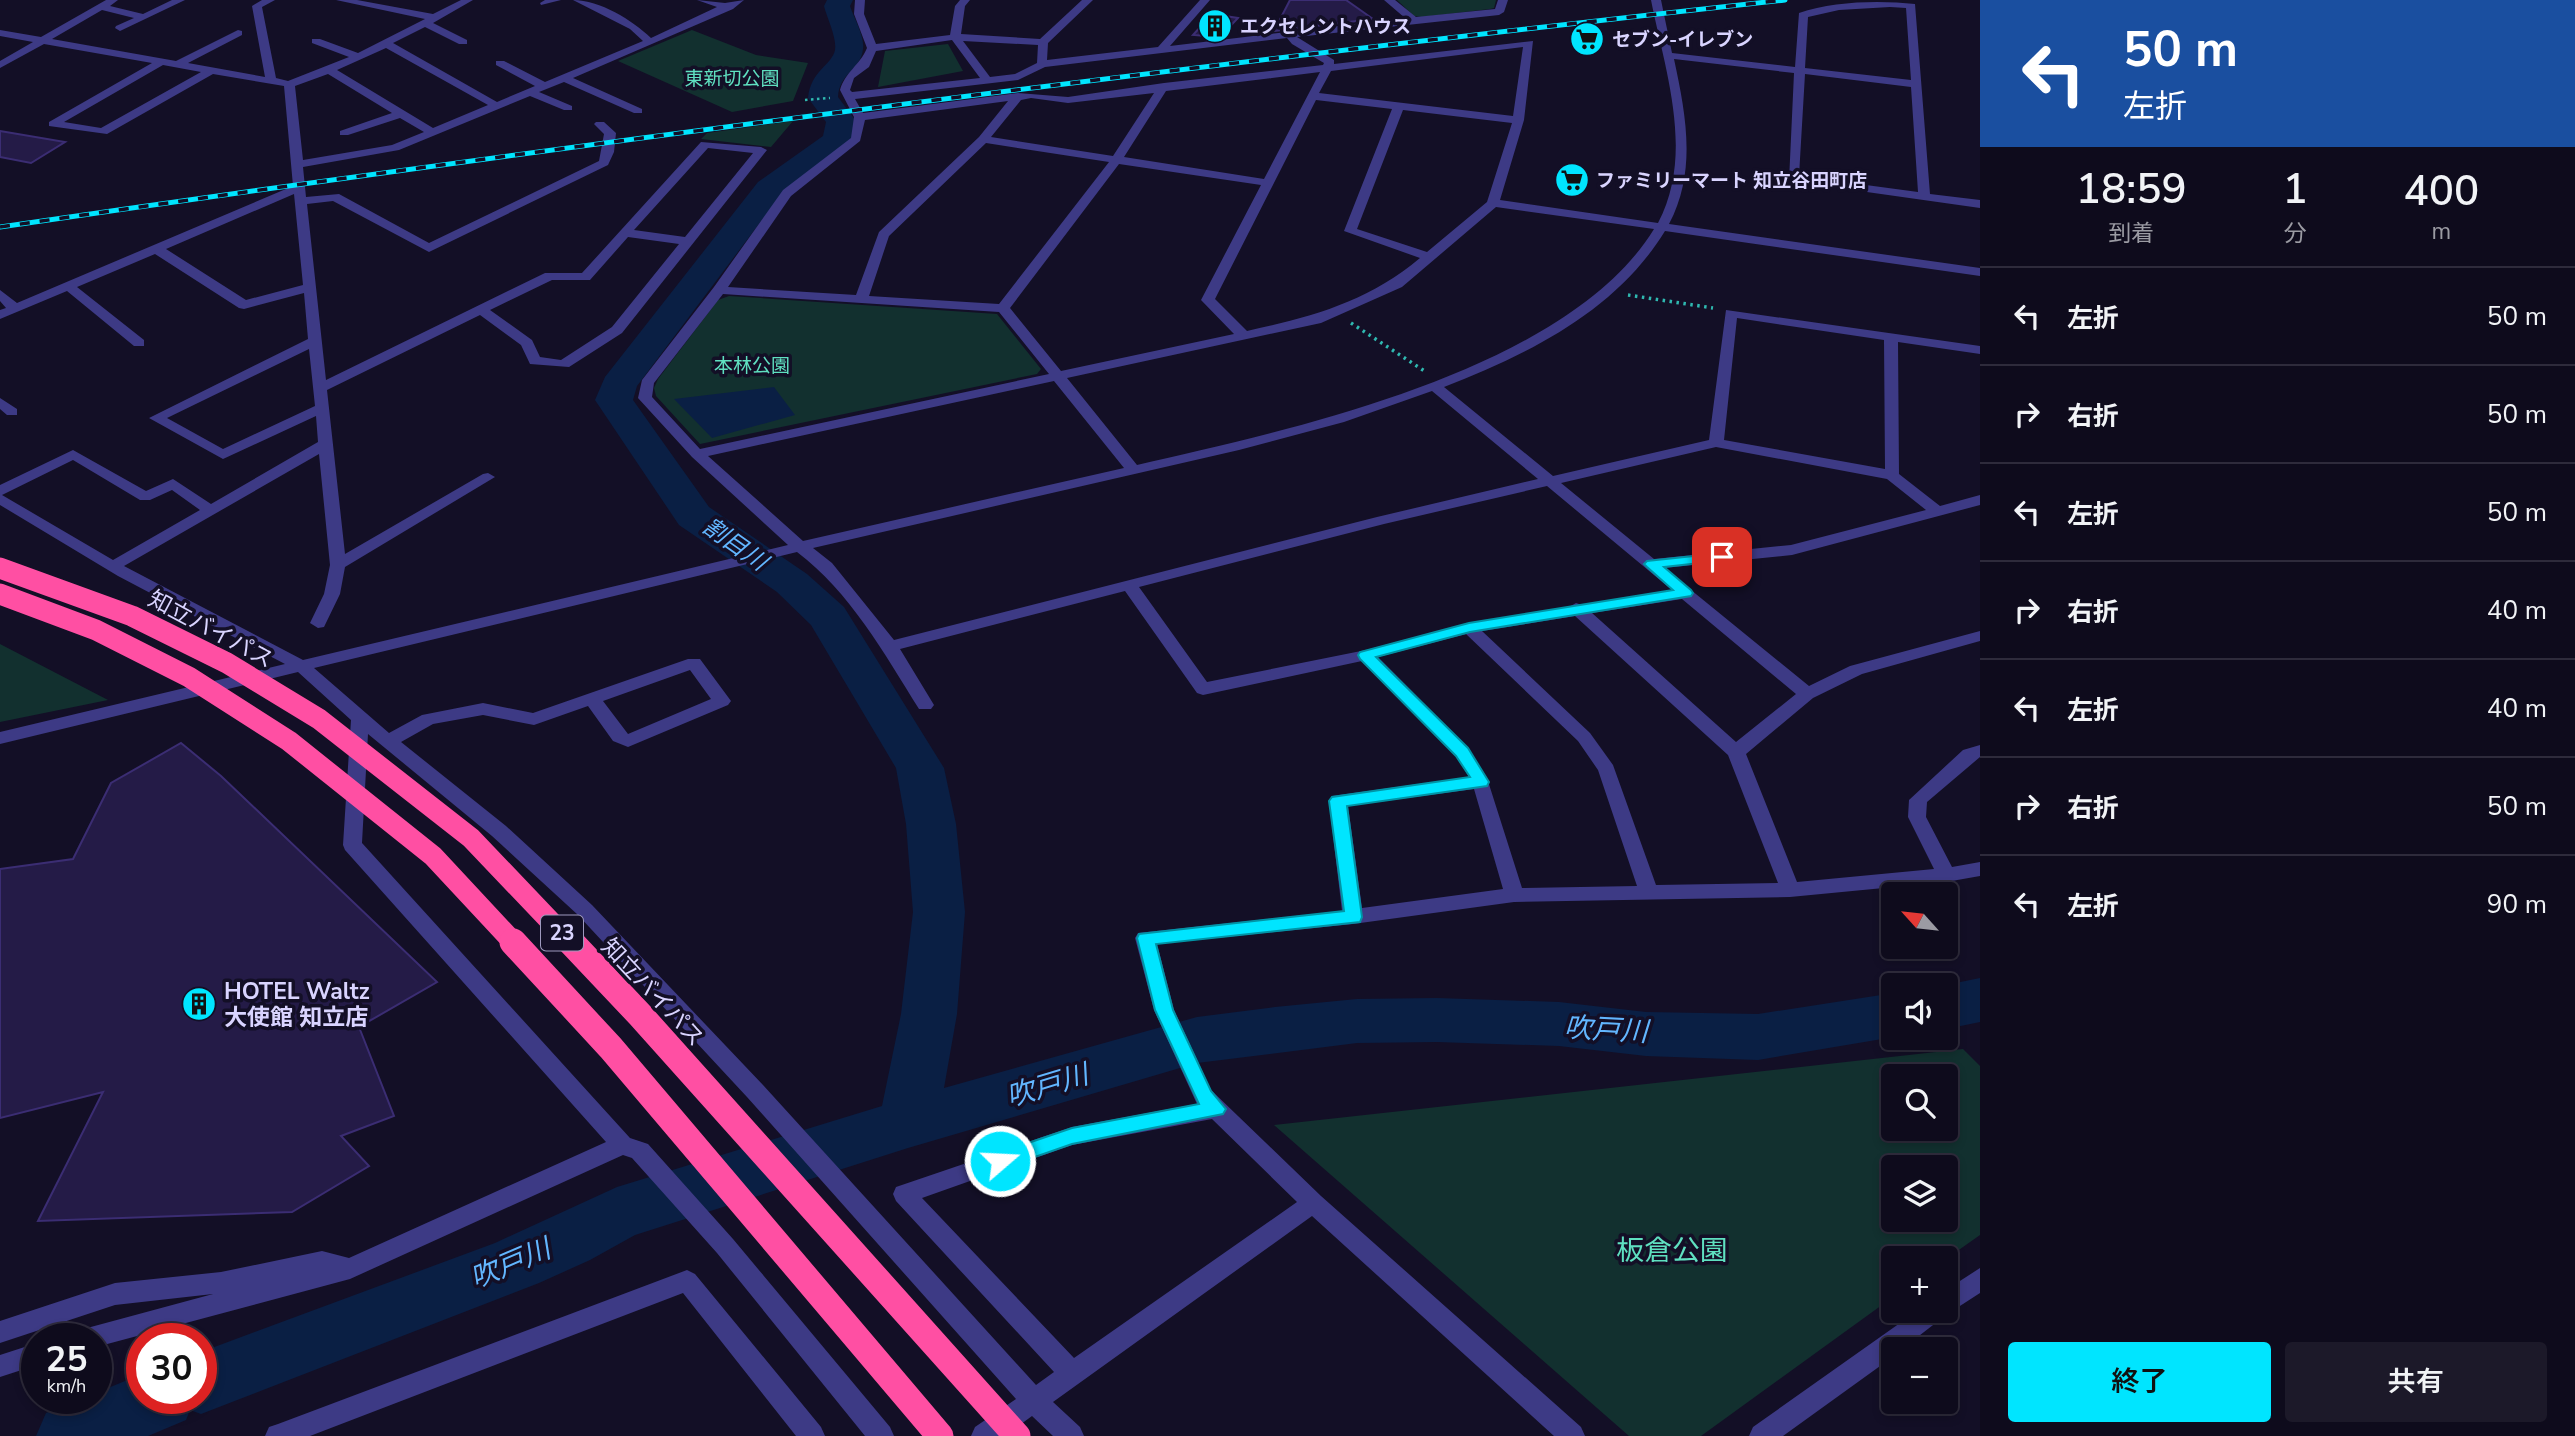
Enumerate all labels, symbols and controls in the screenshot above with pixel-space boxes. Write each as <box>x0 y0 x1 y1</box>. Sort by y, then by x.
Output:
building icon: エクセレントハウス <box>1196 7 1234 45</box>
place label: エクセレントハウス <box>1240 14 1411 40</box>
text: 50 m <box>2123 16 2238 83</box>
supermarket icon: セブン-イレブン <box>1568 20 1606 58</box>
place label: セブン-イレブン <box>1612 27 1753 53</box>
icon: left <box>2008 28 2099 119</box>
park label: 東新切公園 <box>684 66 780 92</box>
text: 左折 <box>2123 85 2187 128</box>
supermarket icon: ファミリーマート 知立谷田町店 <box>1553 161 1591 199</box>
text: 18:59 <box>2076 161 2187 218</box>
text: 1 <box>2282 161 2308 218</box>
text: 400 <box>2404 163 2479 220</box>
place label: ファミリーマート 知立谷田町店 <box>1596 168 1867 194</box>
text: m <box>2431 216 2451 247</box>
text: 到着 <box>2108 218 2154 249</box>
text: 分 <box>2284 218 2307 249</box>
icon: left <box>2008 297 2046 335</box>
text: 50 m <box>2487 299 2547 334</box>
text: 左折 <box>2067 301 2119 336</box>
park label: 本林公園 <box>714 353 790 379</box>
icon: right <box>2008 395 2046 433</box>
text: 50 m <box>2487 397 2547 432</box>
text: 右折 <box>2067 399 2119 434</box>
icon: left <box>2008 493 2046 531</box>
text: 50 m <box>2487 495 2547 530</box>
text: 左折 <box>2067 497 2119 532</box>
water label: 割目川 <box>696 510 776 579</box>
pin <box>1692 527 1752 587</box>
icon: arrive <box>1703 538 1741 576</box>
street label: 知立バイパス <box>143 583 279 675</box>
icon: right <box>2008 591 2046 629</box>
text: 40 m <box>2487 593 2547 628</box>
text: 右折 <box>2067 595 2119 630</box>
icon: left <box>2008 689 2046 727</box>
text: 40 m <box>2487 691 2547 726</box>
text: 左折 <box>2067 693 2119 728</box>
icon: right <box>2008 787 2046 825</box>
text: 50 m <box>2487 789 2547 824</box>
text: 右折 <box>2067 791 2119 826</box>
north arrow <box>1881 882 1958 959</box>
map controls <box>1881 882 1958 1414</box>
icon: left <box>2008 885 2046 923</box>
text: 90 m <box>2487 887 2547 922</box>
text: 左折 <box>2067 889 2119 924</box>
road number: 23 <box>541 916 583 950</box>
street label: 知立バイパス <box>594 931 711 1053</box>
button: sound <box>1881 973 1958 1050</box>
place label: HOTEL Waltz 大使館 知立店 <box>224 976 370 1033</box>
building icon: HOTEL Waltz 大使館 知立店 <box>180 985 218 1023</box>
water label: 吹戸川 <box>1563 1009 1652 1051</box>
water label: 吹戸川 <box>1002 1055 1096 1116</box>
button: search <box>1881 1064 1958 1141</box>
position arrow <box>963 1124 1037 1198</box>
button: layers <box>1881 1155 1958 1232</box>
water label: 吹戸川 <box>464 1229 559 1298</box>
park label: 板倉公園 <box>1616 1232 1728 1270</box>
button: + <box>1881 1246 1958 1323</box>
speed limit sign: 30 <box>126 1323 217 1414</box>
text: 25 <box>45 1336 88 1383</box>
button: − <box>1881 1337 1958 1414</box>
button: 終了 <box>2008 1342 2271 1422</box>
button: 共有 <box>2285 1342 2547 1422</box>
text: km/h <box>47 1374 86 1398</box>

